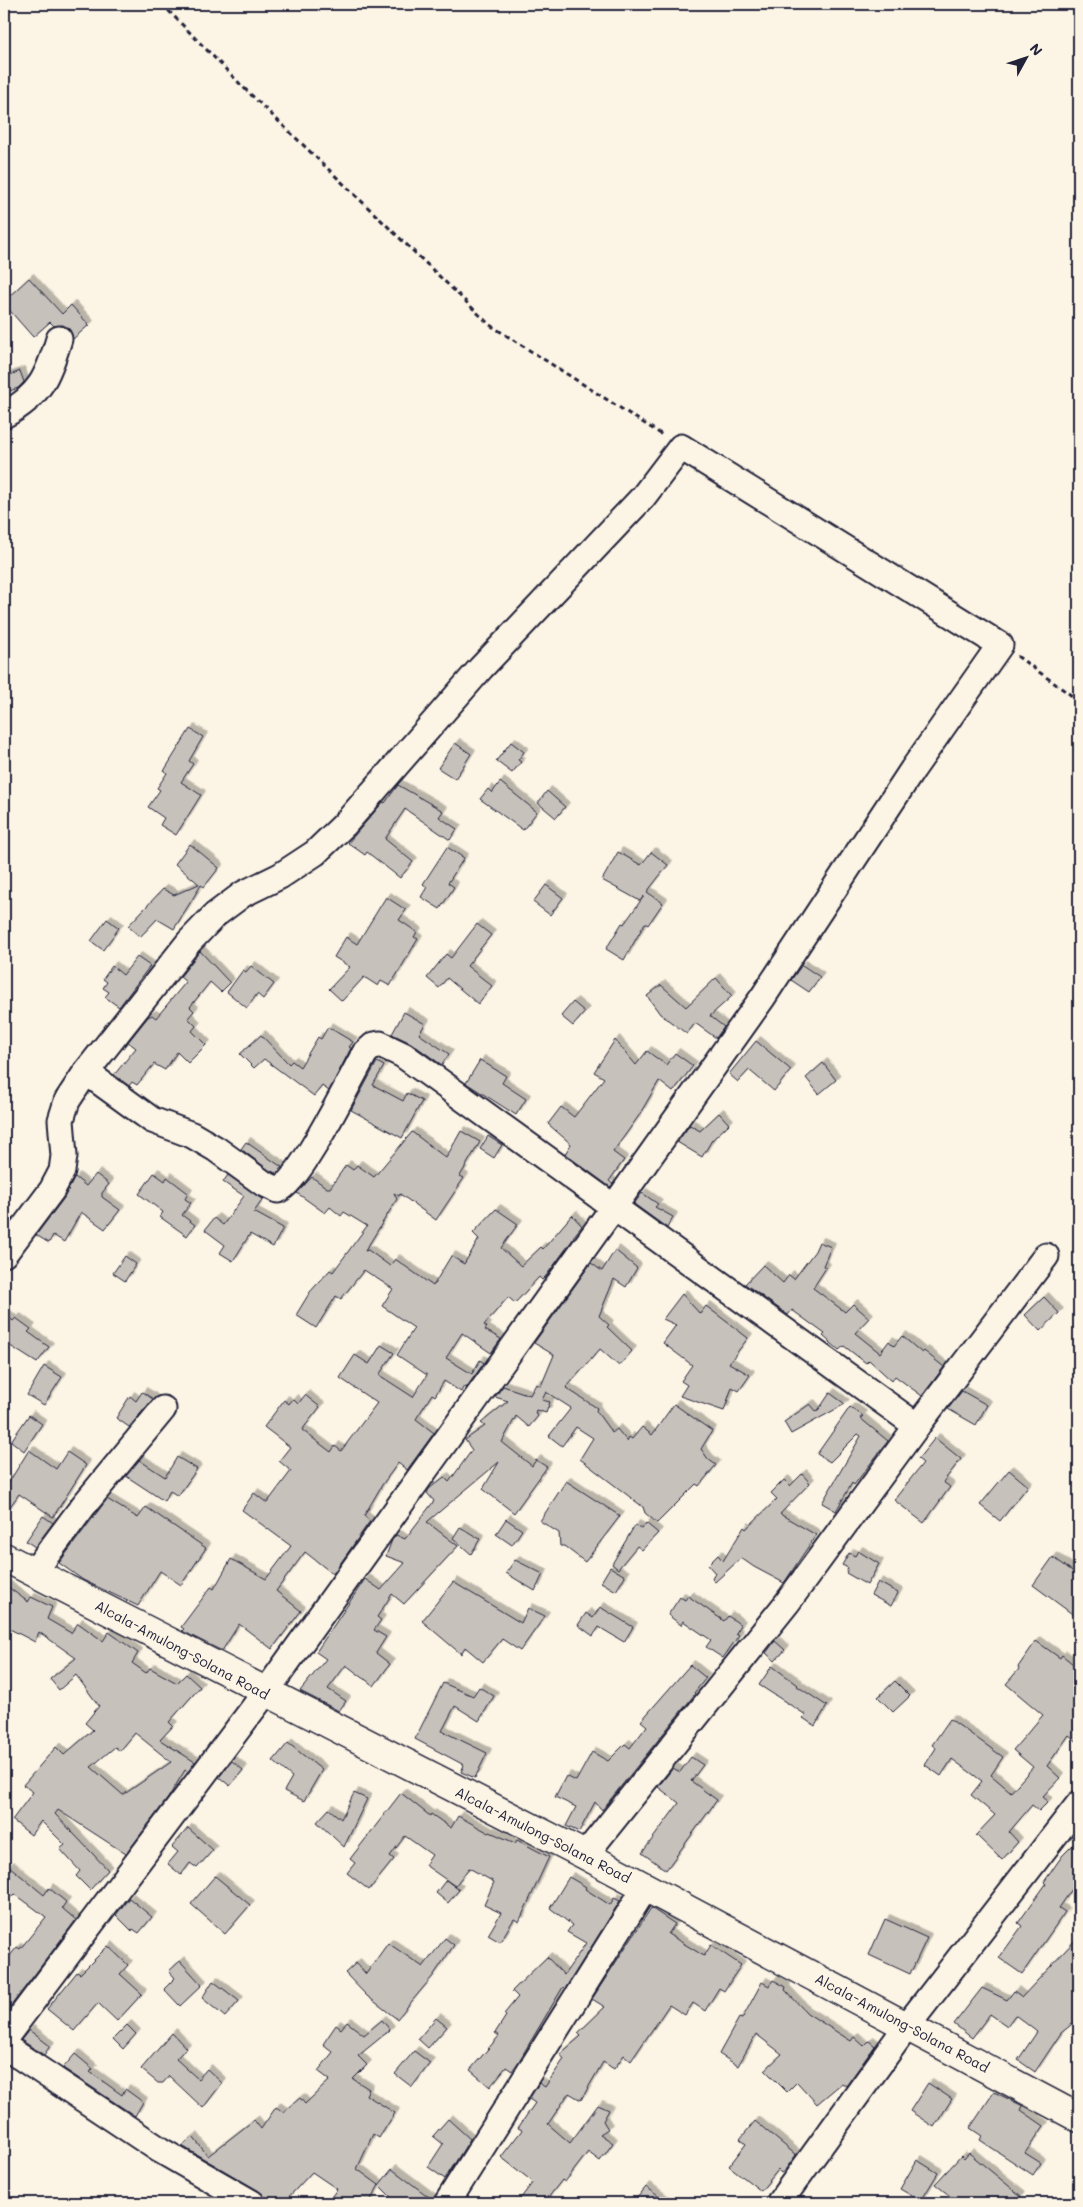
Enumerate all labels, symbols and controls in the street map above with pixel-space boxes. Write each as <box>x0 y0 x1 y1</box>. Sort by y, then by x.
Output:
north arrow <box>1000 32 1050 82</box>
text: N <box>1026 39 1047 60</box>
street label: Alcala-Amulong-Solana Road <box>92 1595 273 1704</box>
street label: Alcala-Amulong-Solana Road <box>452 1782 634 1887</box>
street label: Alcala-Amulong-Solana Road <box>812 1968 993 2077</box>

